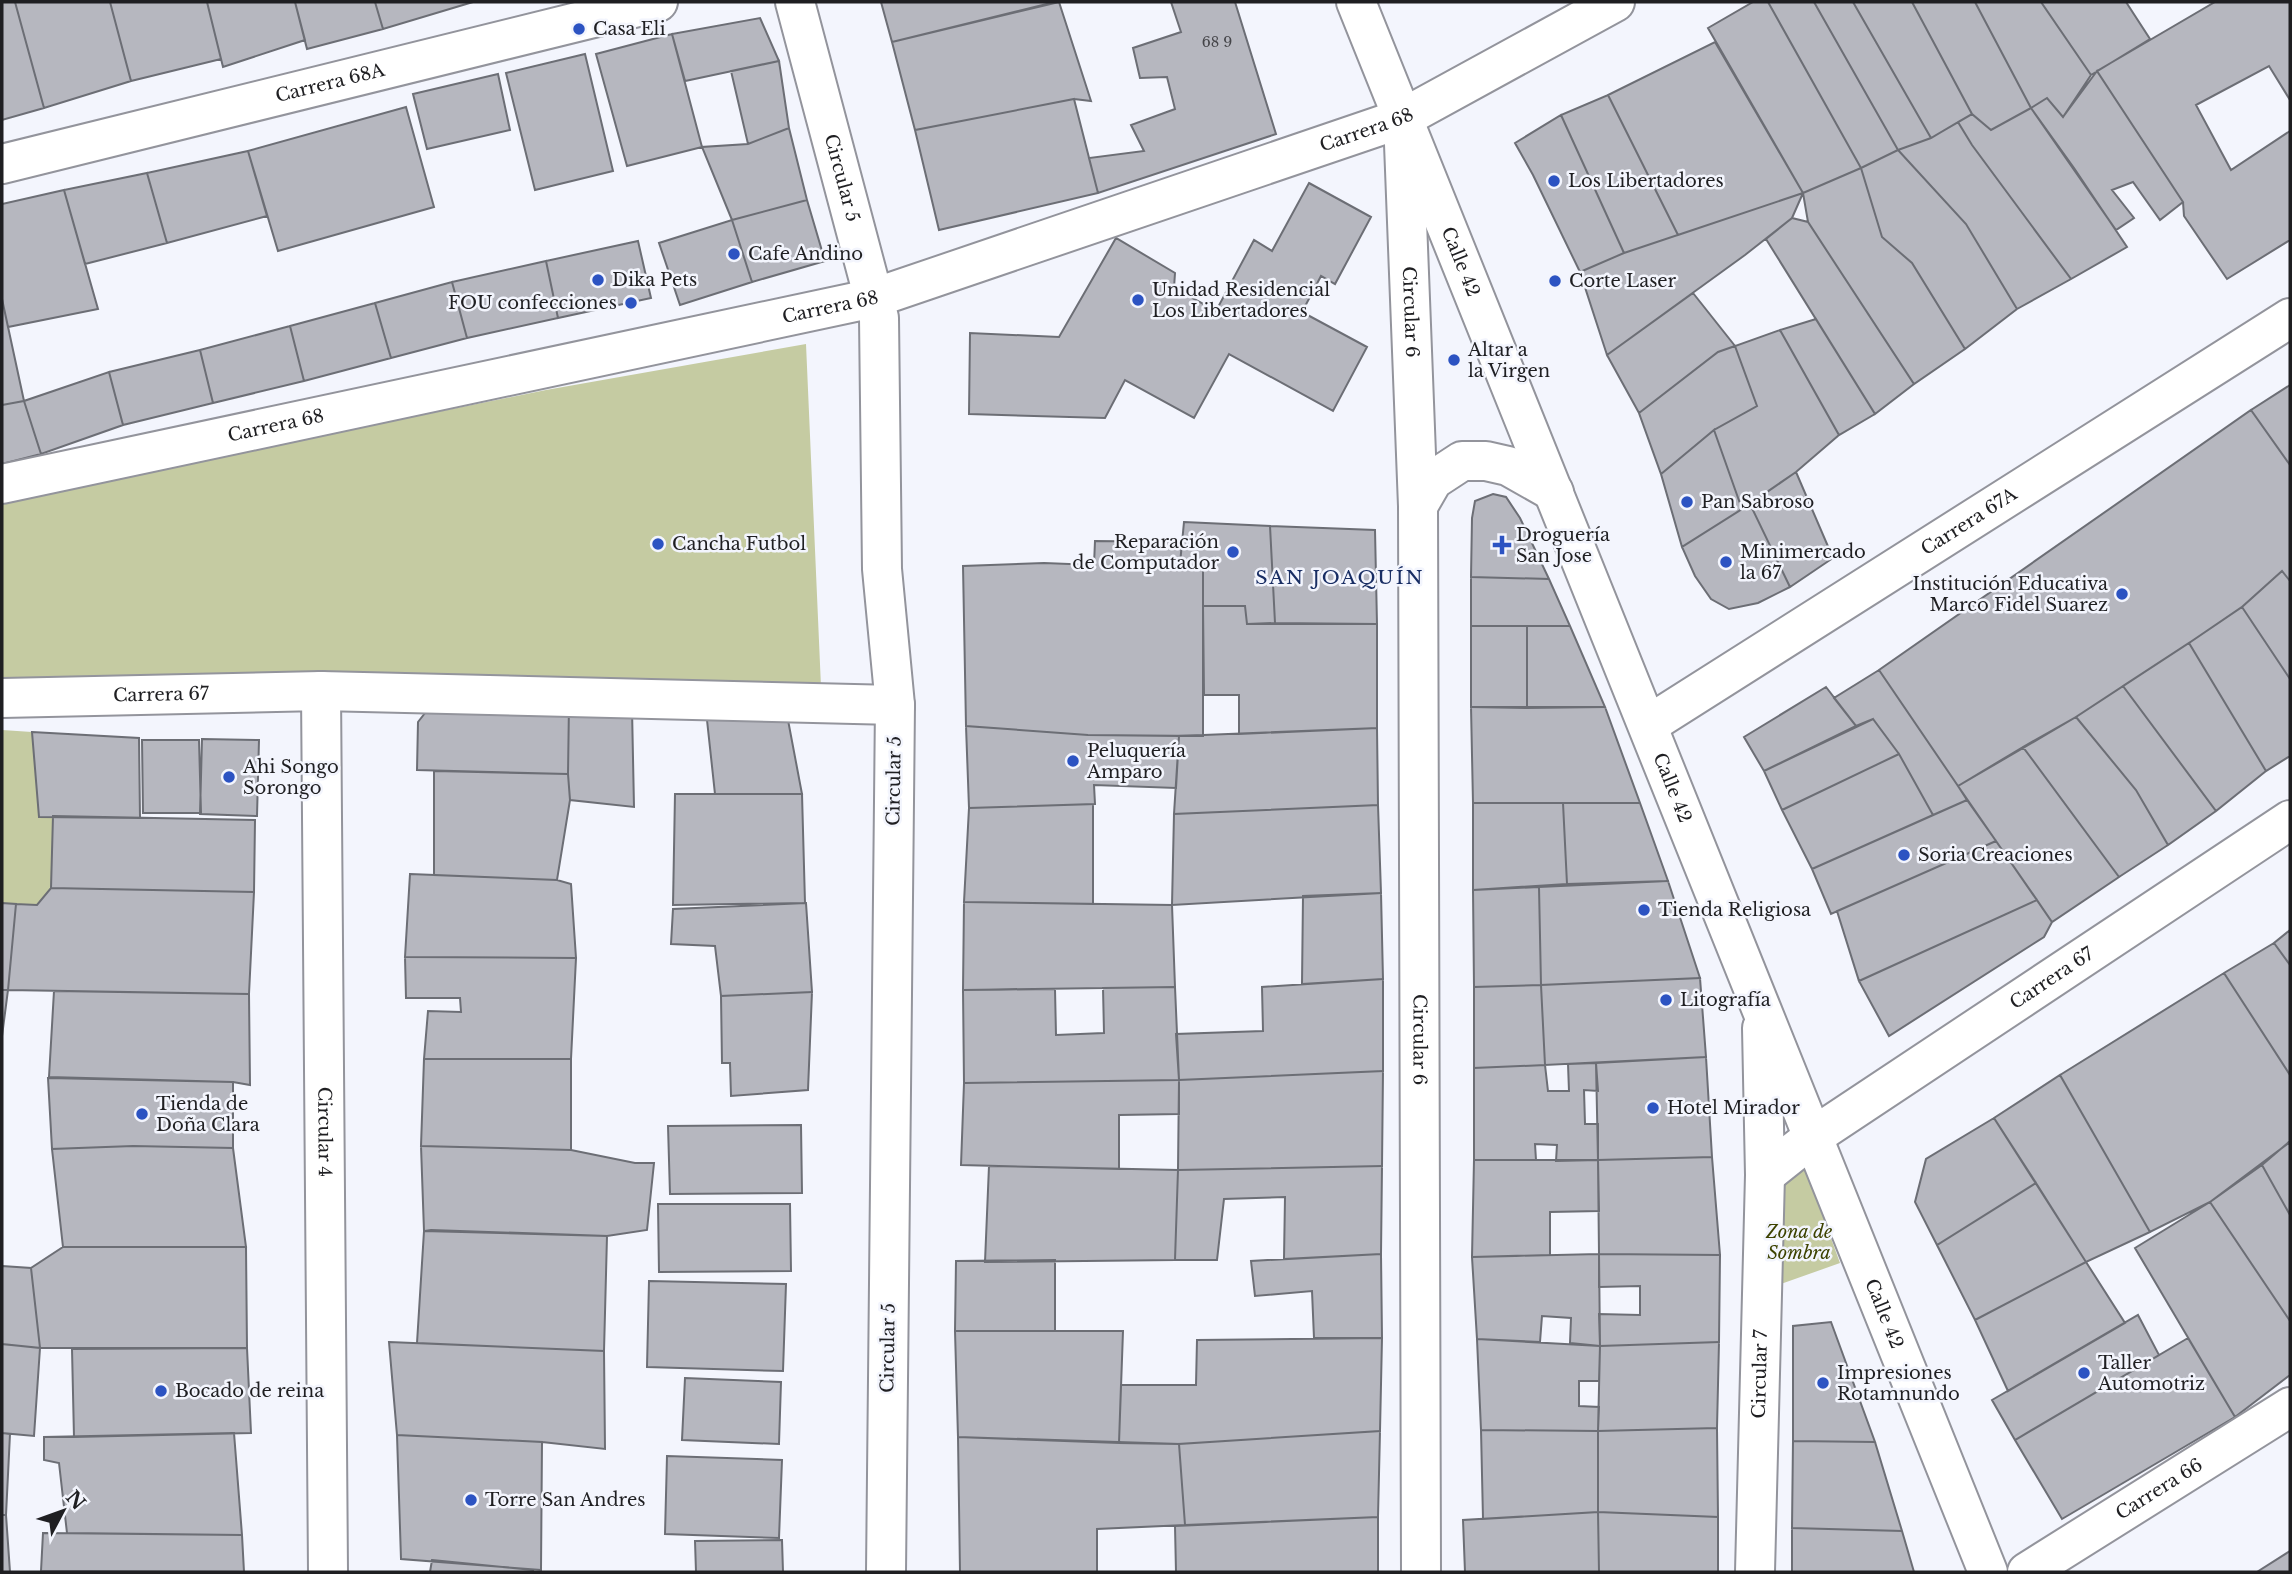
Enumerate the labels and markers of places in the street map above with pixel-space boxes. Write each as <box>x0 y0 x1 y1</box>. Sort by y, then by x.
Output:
place label: Casa Eli <box>593 18 666 40</box>
marker: Casa Eli <box>571 21 587 37</box>
place label: Los Libertadores <box>1568 170 1724 192</box>
marker: Los Libertadores <box>1546 173 1562 189</box>
place label: Cafe Andino <box>748 243 863 265</box>
marker: Cafe Andino <box>726 246 742 262</box>
place label: Dika Pets <box>612 269 697 291</box>
place label: Corte Laser <box>1569 270 1677 292</box>
marker: Dika Pets <box>590 272 606 288</box>
marker: Corte Laser <box>1547 273 1563 289</box>
place label: Unidad Residencial Los Libertadores <box>1152 279 1330 322</box>
place label: FOU confecciones <box>448 292 617 314</box>
marker: Unidad Residencial Los Libertadores <box>1130 292 1146 308</box>
marker: FOU confecciones <box>623 295 639 311</box>
place label: Altar a la Virgen <box>1467 339 1550 382</box>
marker: Altar a la Virgen <box>1446 352 1462 368</box>
place label: Pan Sabroso <box>1701 491 1814 513</box>
marker: Pan Sabroso <box>1679 494 1695 510</box>
place label: Droguería San Jose <box>1516 524 1610 567</box>
place label: Reparación de Computador <box>1072 531 1219 574</box>
place label: Cancha Futbol <box>672 533 806 555</box>
marker: Cancha Futbol <box>650 536 666 552</box>
marker: Droguería San Jose <box>1494 537 1510 553</box>
place label: Minimercado la 67 <box>1740 541 1866 584</box>
marker: Reparación de Computador <box>1225 544 1241 560</box>
marker: Minimercado la 67 <box>1718 554 1734 570</box>
place label: Institución Educativa Marco Fidel Suarez <box>1913 573 2108 616</box>
marker: Institución Educativa Marco Fidel Suarez <box>2114 586 2130 602</box>
place label: Peluquería Amparo <box>1086 740 1186 783</box>
marker: Peluquería Amparo <box>1065 753 1081 769</box>
place label: Ahi Songo Sorongo <box>242 756 339 799</box>
marker: Ahi Songo Sorongo <box>221 769 237 785</box>
place label: Soria Creaciones <box>1918 844 2073 866</box>
marker: Soria Creaciones <box>1896 847 1912 863</box>
place label: Tienda Religiosa <box>1658 899 1811 921</box>
marker: Tienda Religiosa <box>1636 902 1652 918</box>
place label: Litografía <box>1680 989 1771 1011</box>
marker: Litografía <box>1658 992 1674 1008</box>
place label: Tienda de Doña Clara <box>156 1093 260 1136</box>
place label: Hotel Mirador <box>1667 1097 1800 1119</box>
marker: Hotel Mirador <box>1645 1100 1661 1116</box>
marker: Tienda de Doña Clara <box>134 1106 150 1122</box>
place label: Taller Automotriz <box>2097 1352 2205 1395</box>
place label: Impresiones Rotamnundo <box>1837 1362 1960 1405</box>
marker: Taller Automotriz <box>2076 1365 2092 1381</box>
marker: Impresiones Rotamnundo <box>1815 1375 1831 1391</box>
place label: Bocado de reina <box>175 1380 324 1402</box>
marker: Bocado de reina <box>153 1383 169 1399</box>
place label: Torre San Andres <box>485 1489 645 1511</box>
marker: Torre San Andres <box>463 1492 479 1508</box>

